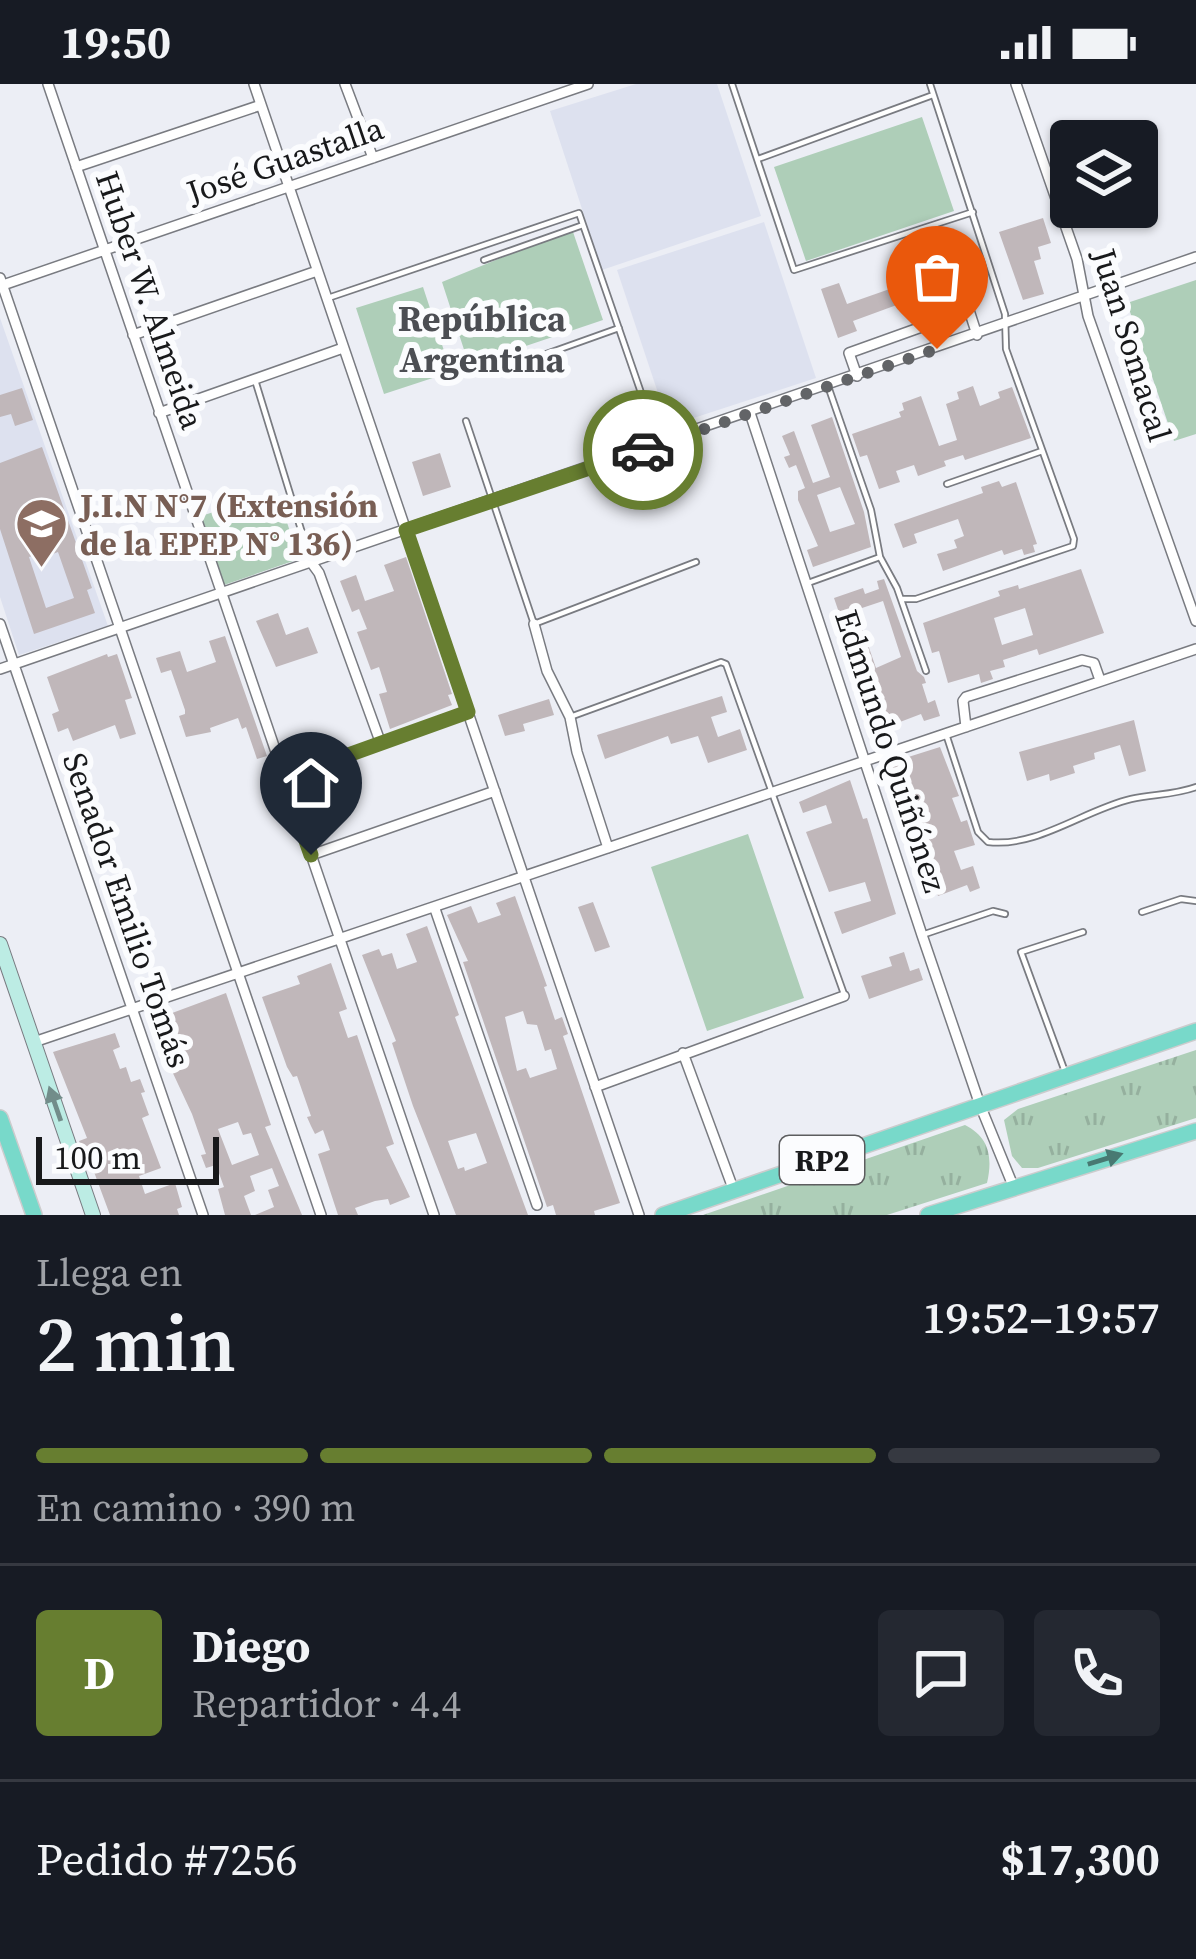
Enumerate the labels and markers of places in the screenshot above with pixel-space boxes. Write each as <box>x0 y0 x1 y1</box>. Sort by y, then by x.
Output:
pin <box>886 226 988 349</box>
place label: J.I.N N°7 (Extensión de la EPEP N° 136) <box>78 483 378 566</box>
school or university icon: J.I.N N°7 (Extensión de la EPEP N° 136) <box>13 496 69 570</box>
pin <box>260 732 362 855</box>

